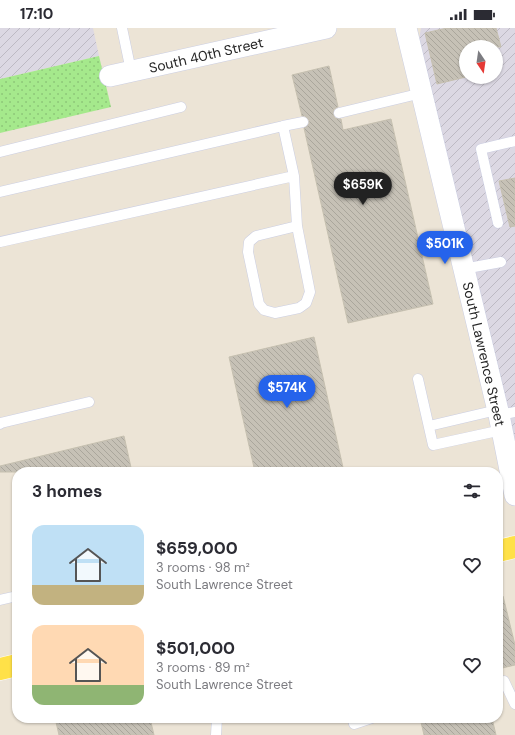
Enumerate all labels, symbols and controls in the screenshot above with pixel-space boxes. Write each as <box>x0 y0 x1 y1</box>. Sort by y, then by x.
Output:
text: 17:10 <box>20 4 53 24</box>
street label: South 40th Street <box>147 33 265 77</box>
north arrow <box>459 40 503 84</box>
map controls <box>459 40 503 84</box>
pin: $659K <box>335 172 391 206</box>
text: $659K <box>343 176 383 193</box>
pin: $501K <box>417 231 473 265</box>
text: $501K <box>426 235 464 252</box>
street label: South Lawrence Street <box>459 280 509 428</box>
pin: $574K <box>259 375 315 409</box>
text: $574K <box>267 379 307 396</box>
text: 3 homes <box>32 480 102 502</box>
icon: filters <box>461 480 483 502</box>
text: $659,000 <box>156 537 238 559</box>
icon: home <box>64 541 112 589</box>
icon: heart <box>461 554 483 576</box>
text: 3 rooms · 98 m² <box>156 559 250 576</box>
text: South Lawrence Street <box>156 576 293 593</box>
text: $501,000 <box>156 637 235 659</box>
icon: home <box>64 641 112 689</box>
icon: heart <box>461 654 483 676</box>
text: 3 rooms · 89 m² <box>156 659 250 676</box>
text: South Lawrence Street <box>156 676 293 693</box>

